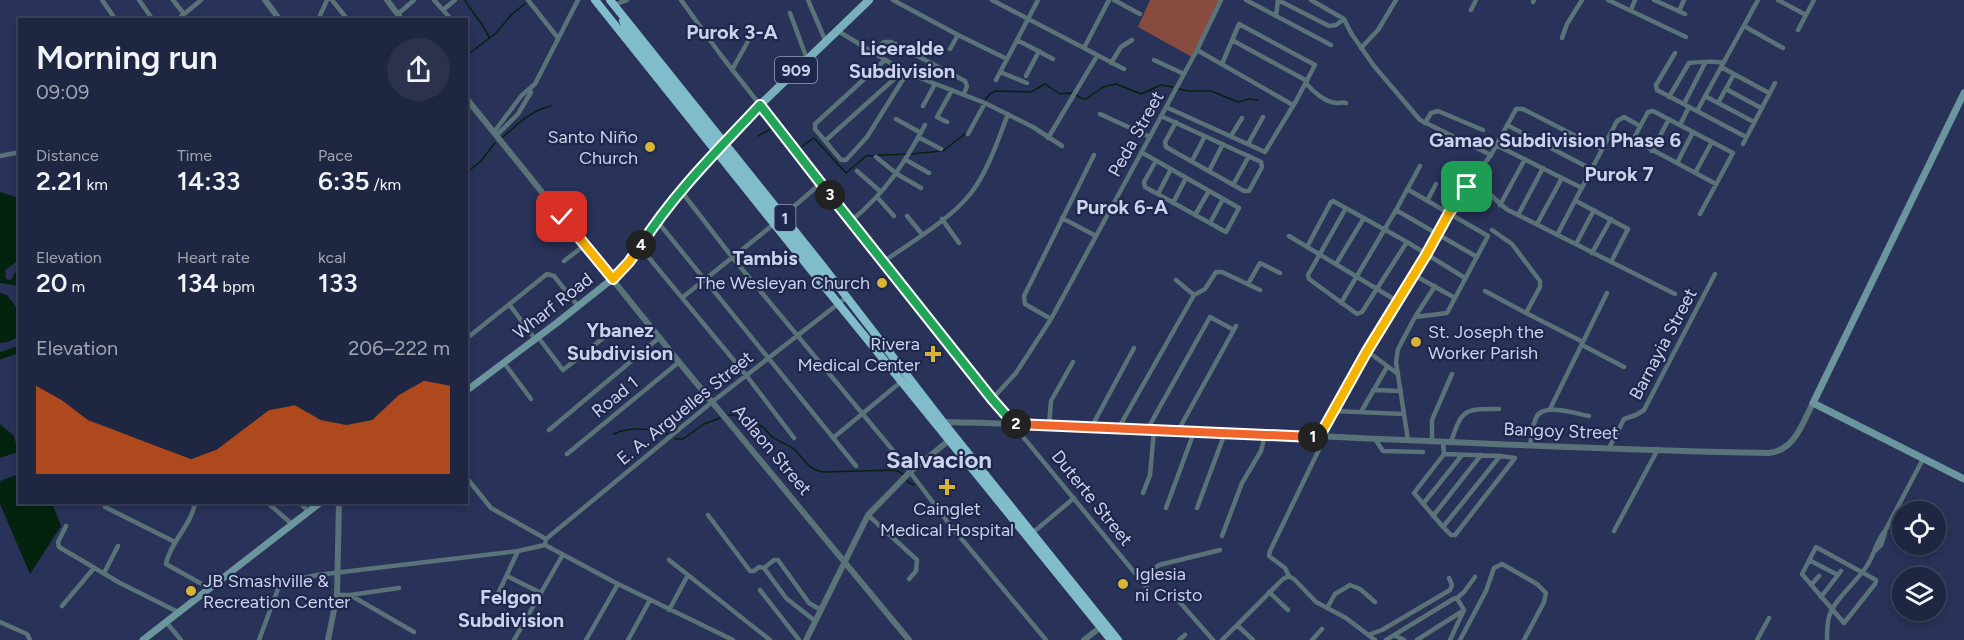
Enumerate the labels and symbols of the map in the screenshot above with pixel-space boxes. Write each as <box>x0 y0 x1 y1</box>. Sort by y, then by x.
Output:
district label: Purok 3-A <box>686 20 779 44</box>
district label: Liceralde Subdivision <box>849 36 955 83</box>
road number: 909 <box>775 57 817 83</box>
street label: Peda Street <box>1103 87 1169 181</box>
place label: Santo Niño Church <box>547 126 638 169</box>
district label: Gamao Subdivision Phase 6 <box>1429 128 1681 152</box>
marker: Santo Niño Church <box>643 140 657 154</box>
pin <box>1441 161 1492 212</box>
district label: Purok 7 <box>1584 162 1654 186</box>
pin: 3 <box>815 180 845 210</box>
pin <box>536 191 587 242</box>
district label: Purok 6-A <box>1076 195 1169 219</box>
road number: 1 <box>774 205 796 231</box>
pin: 4 <box>626 230 656 260</box>
district label: Tambis <box>733 246 797 270</box>
street label: Wharf Road <box>509 268 597 344</box>
place label: The Wesleyan Church <box>696 272 870 294</box>
marker: The Wesleyan Church <box>875 276 889 290</box>
street label: Barnayia Street <box>1624 284 1702 403</box>
district label: Ybanez Subdivision <box>567 318 673 365</box>
place label: St. Joseph the Worker Parish <box>1428 321 1544 364</box>
place label: Rivera Medical Center <box>797 333 920 376</box>
marker: St. Joseph the Worker Parish <box>1409 335 1423 349</box>
marker: Rivera Medical Center <box>924 345 942 363</box>
street label: E. A. Arguelles Street <box>612 346 758 470</box>
street label: Road 1 <box>587 372 643 422</box>
street label: Adlaon Street <box>728 400 816 500</box>
pin: 2 <box>1001 409 1031 439</box>
street label: Bangoy Street <box>1503 418 1619 444</box>
pin: 1 <box>1298 422 1328 452</box>
district label: Salvacion <box>886 445 992 474</box>
street label: Duterte Street <box>1047 446 1137 550</box>
marker: Cainglet Medical Hospital <box>938 478 956 496</box>
place label: Cainglet Medical Hospital <box>880 498 1014 541</box>
place label: Iglesia ni Cristo <box>1135 563 1203 606</box>
place label: JB Smashville & Recreation Center <box>203 570 350 613</box>
marker: Iglesia ni Cristo <box>1116 577 1130 591</box>
marker: JB Smashville & Recreation Center <box>184 584 198 598</box>
district label: Felgon Subdivision <box>458 585 564 632</box>

